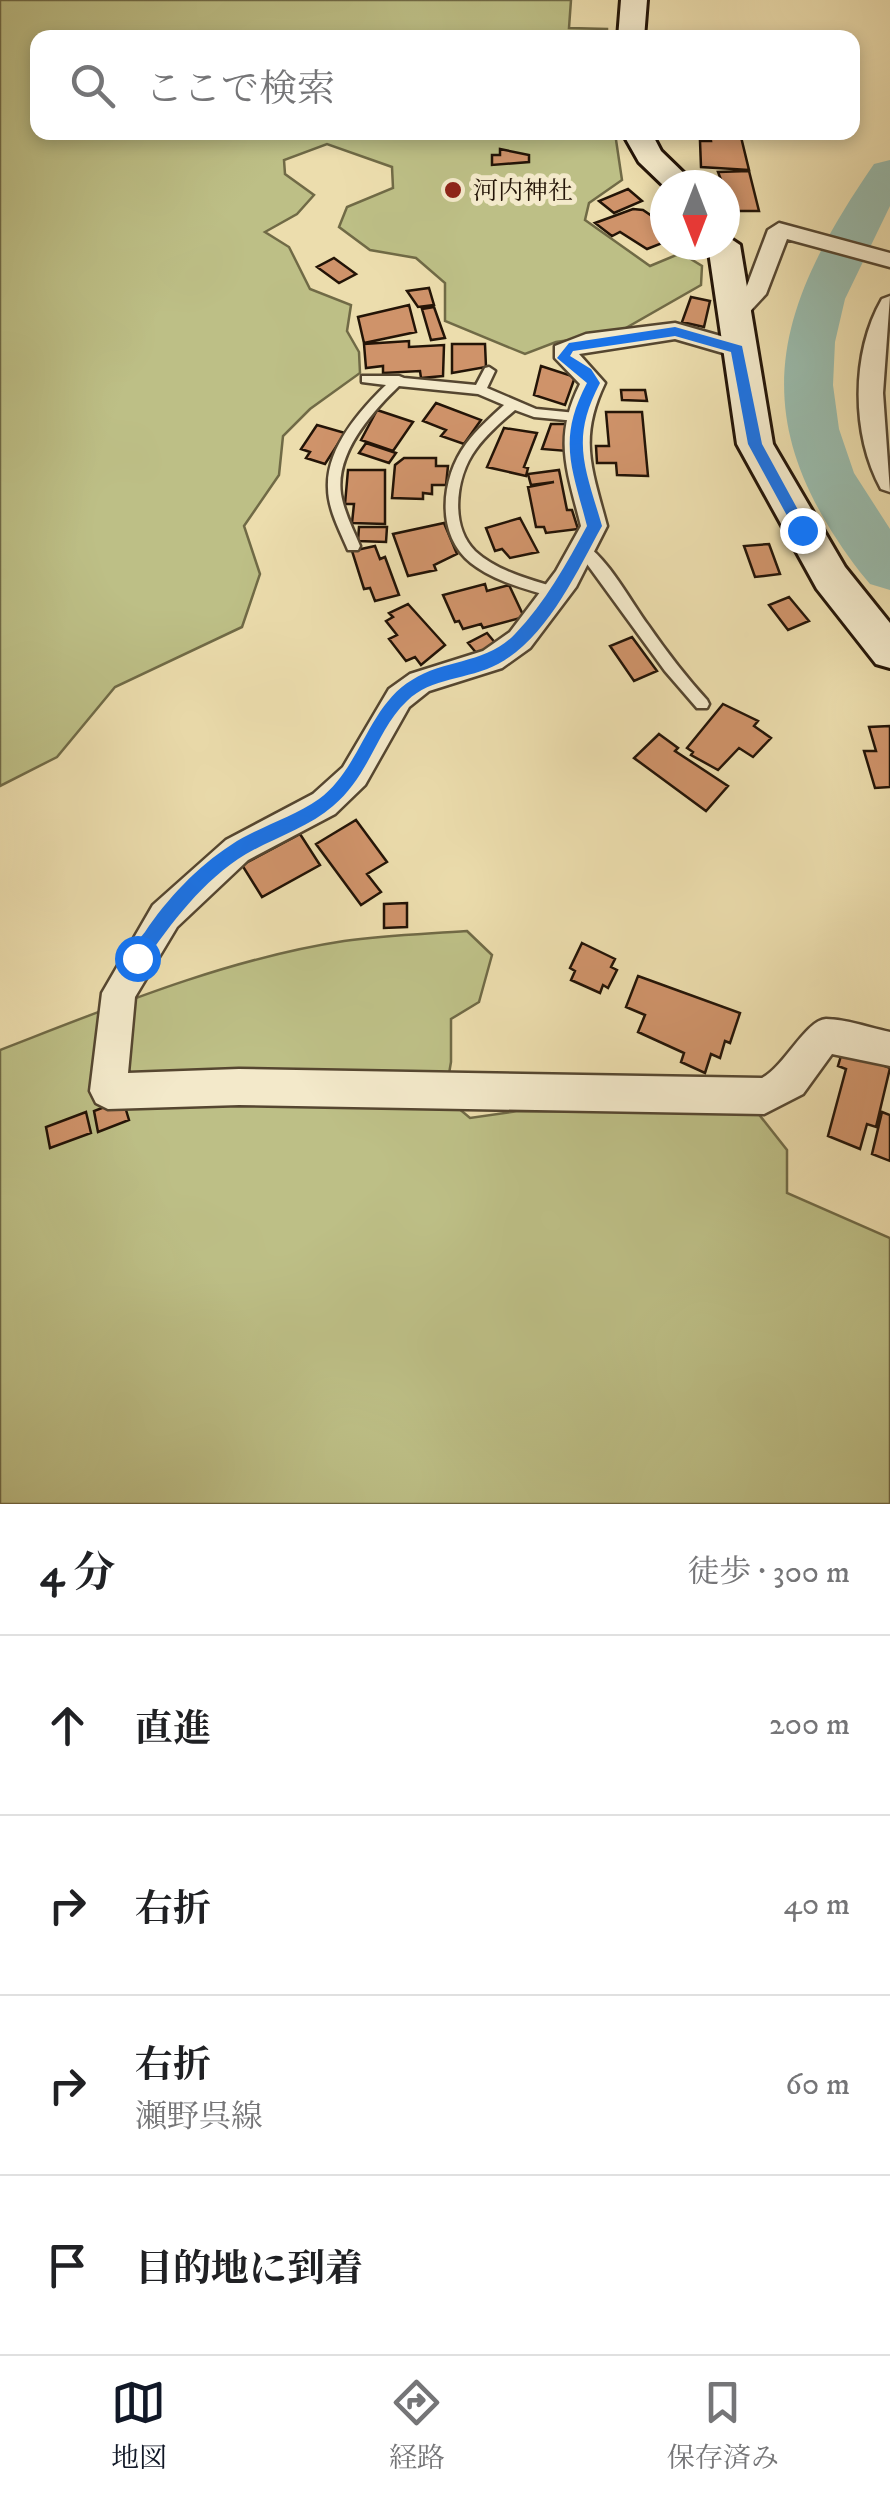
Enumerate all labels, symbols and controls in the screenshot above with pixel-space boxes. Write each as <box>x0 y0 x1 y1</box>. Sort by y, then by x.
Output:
search box <box>30 30 860 140</box>
icon: search <box>65 58 120 113</box>
text: ここで検索 <box>145 66 335 114</box>
north arrow <box>650 170 740 260</box>
place label: 河内神社 <box>473 176 573 207</box>
marker: 河内神社 <box>442 179 464 201</box>
route end <box>780 508 826 554</box>
route start <box>115 936 161 982</box>
text: 4 分 <box>40 1548 115 1600</box>
text: 徒歩 · 300 m <box>687 1553 850 1593</box>
icon: ahead <box>40 1698 95 1753</box>
text: 200 m <box>769 1705 850 1745</box>
text: 直進 <box>135 1706 211 1754</box>
icon: right <box>40 1878 95 1933</box>
text: 40 m <box>783 1885 850 1925</box>
text: 右折 <box>135 1886 211 1934</box>
text: 右折 <box>135 2042 211 2090</box>
icon: right <box>40 2058 95 2113</box>
text: 60 m <box>785 2065 850 2105</box>
text: 瀬野呉線 <box>135 2098 263 2138</box>
icon: arrive <box>40 2238 95 2293</box>
text: 目的地に到着 <box>135 2246 363 2294</box>
tab: 地図 <box>111 2375 167 2476</box>
tab: 経路 <box>389 2375 445 2476</box>
tab: 保存済み <box>667 2375 779 2476</box>

